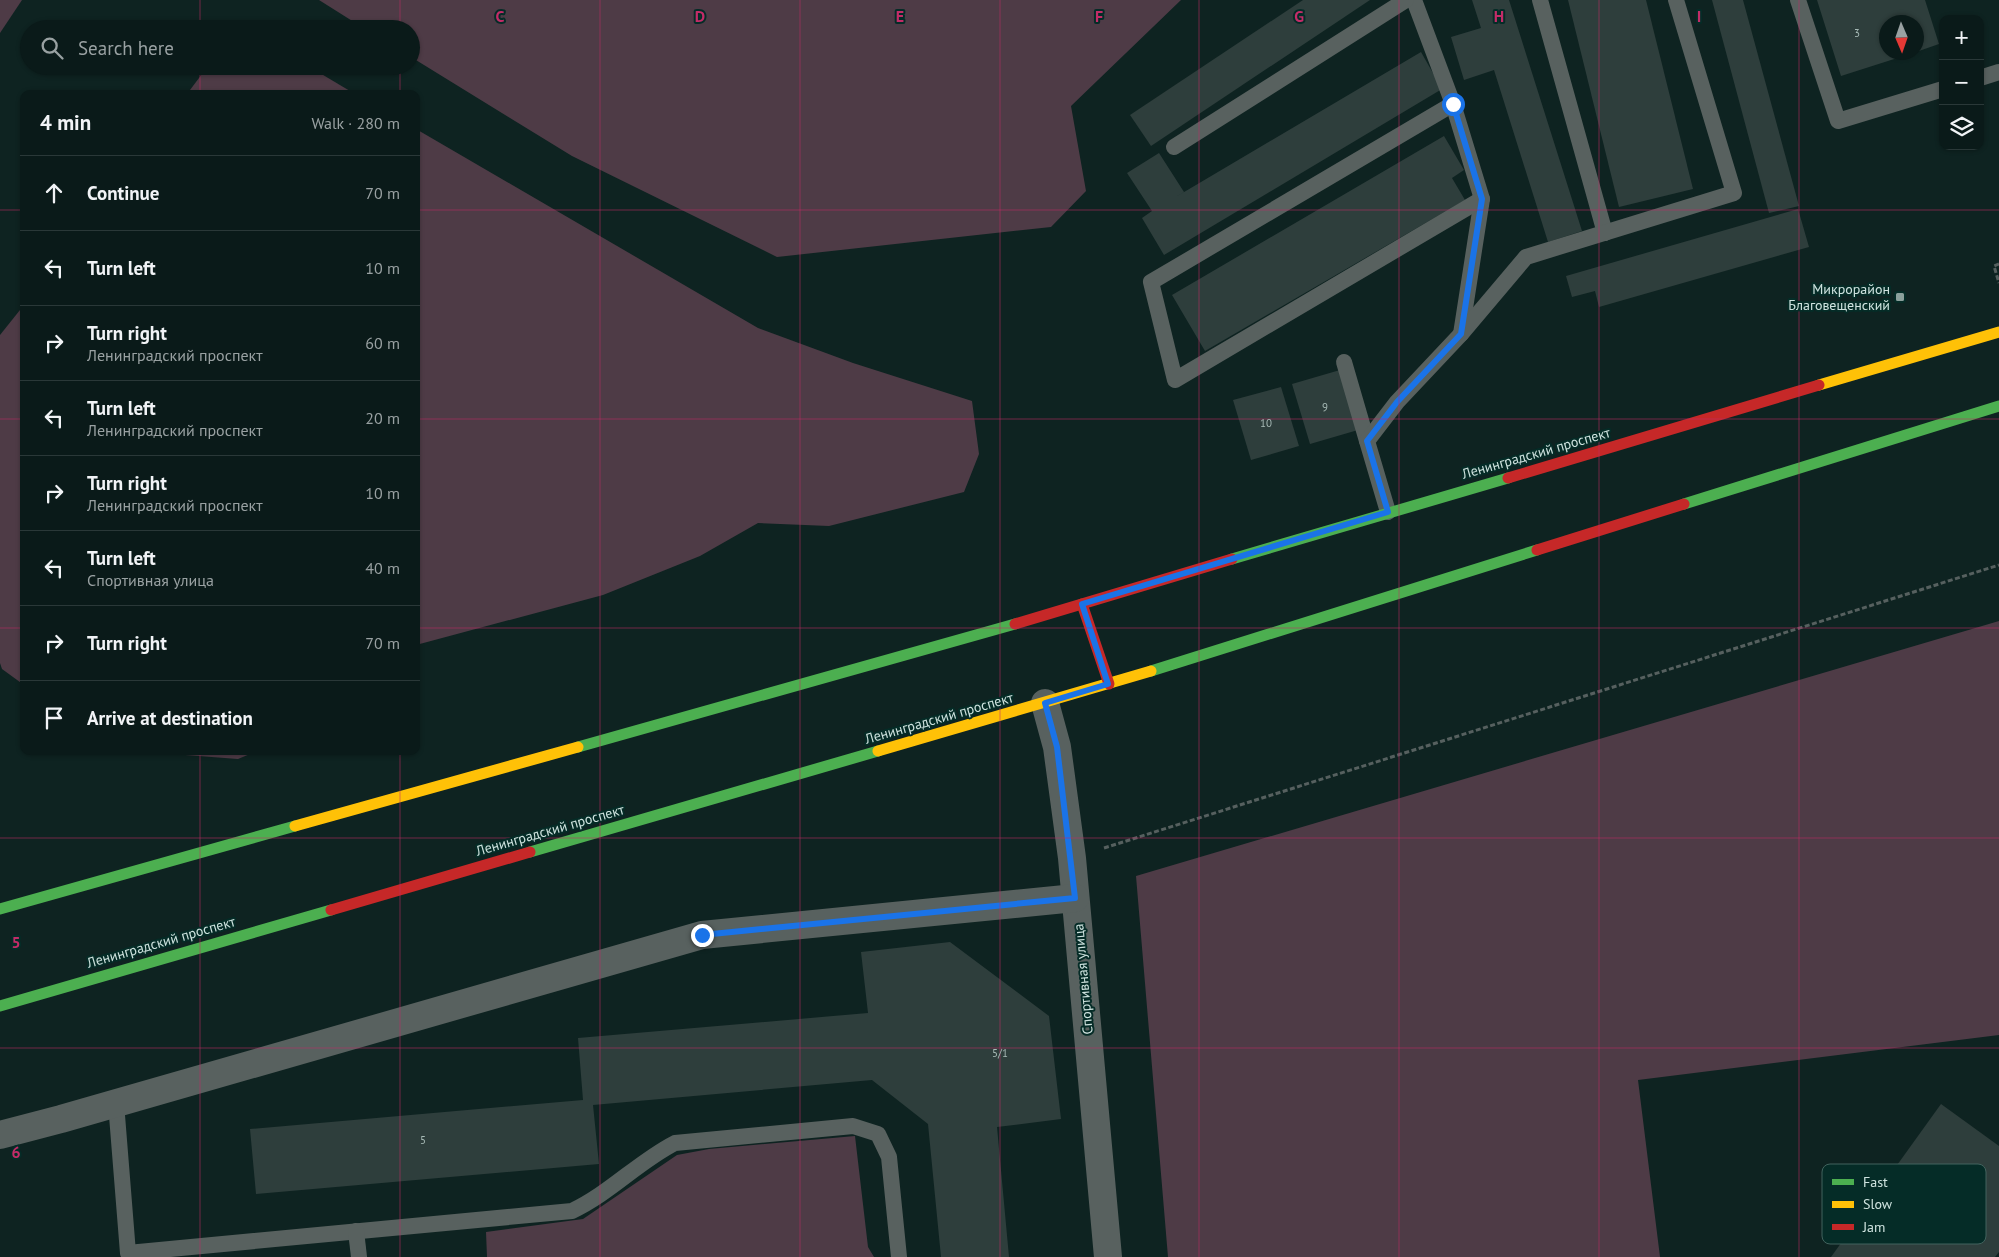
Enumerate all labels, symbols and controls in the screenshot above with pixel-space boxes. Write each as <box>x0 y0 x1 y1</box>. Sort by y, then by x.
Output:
text: C <box>496 6 505 26</box>
text: D <box>695 6 705 26</box>
text: E <box>896 6 904 26</box>
text: F <box>1095 6 1103 26</box>
text: G <box>1294 6 1304 26</box>
text: H <box>1494 6 1504 26</box>
text: I <box>1697 6 1701 26</box>
north arrow <box>1879 15 1924 60</box>
map controls <box>1939 15 1984 150</box>
button: + <box>1939 15 1984 60</box>
search box <box>20 20 420 75</box>
house number: 3 <box>1854 26 1860 40</box>
icon: search <box>38 34 66 62</box>
text: Search here <box>78 36 174 60</box>
button: − <box>1939 60 1984 105</box>
route start <box>1442 93 1465 116</box>
button: layers <box>1939 105 1984 150</box>
text: 4 min <box>40 109 91 136</box>
text: Walk · 280 m <box>311 113 400 133</box>
icon: ahead <box>40 179 68 207</box>
text: Continue <box>87 181 159 205</box>
text: 70 m <box>365 183 400 203</box>
icon: left <box>40 254 68 282</box>
text: Turn left <box>87 256 156 280</box>
text: 10 m <box>365 258 400 278</box>
place label: Микрорайон Благовещенский <box>1788 280 1890 314</box>
marker: Микрорайон Благовещенский <box>1894 291 1906 303</box>
text: Turn right <box>87 321 167 345</box>
icon: right <box>40 329 68 357</box>
text: 60 m <box>365 333 400 353</box>
text: Ленинградский проспект <box>87 345 263 365</box>
text: Turn left <box>87 396 156 420</box>
house number: 9 <box>1322 400 1328 414</box>
icon: left <box>40 404 68 432</box>
text: 20 m <box>365 408 400 428</box>
house number: 10 <box>1260 416 1272 430</box>
text: Ленинградский проспект <box>87 420 263 440</box>
street label: Ленинградский проспект <box>1459 423 1613 483</box>
text: Turn right <box>87 471 167 495</box>
icon: right <box>40 479 68 507</box>
text: 10 m <box>365 483 400 503</box>
text: Ленинградский проспект <box>87 495 263 515</box>
text: Turn left <box>87 546 156 570</box>
icon: left <box>40 554 68 582</box>
text: 40 m <box>365 558 400 578</box>
text: Спортивная улица <box>87 570 214 590</box>
icon: right <box>40 629 68 657</box>
text: Turn right <box>87 631 167 655</box>
text: 70 m <box>365 633 400 653</box>
street label: Ленинградский проспект <box>862 688 1016 748</box>
icon: arrive <box>40 704 68 732</box>
text: Arrive at destination <box>87 706 253 730</box>
street label: Ленинградский проспект <box>473 800 627 860</box>
street label: Ленинградский проспект <box>84 912 238 972</box>
street label: Спортивная улица <box>1069 923 1097 1035</box>
route end <box>691 924 714 947</box>
text: 5 <box>11 932 21 952</box>
house number: 5/1 <box>992 1046 1008 1060</box>
house number: 5 <box>420 1133 426 1147</box>
text: 6 <box>11 1142 21 1162</box>
legend <box>1822 1164 1986 1244</box>
text: Fast <box>1863 1173 1888 1191</box>
text: Slow <box>1863 1195 1893 1213</box>
text: Jam <box>1862 1218 1885 1236</box>

